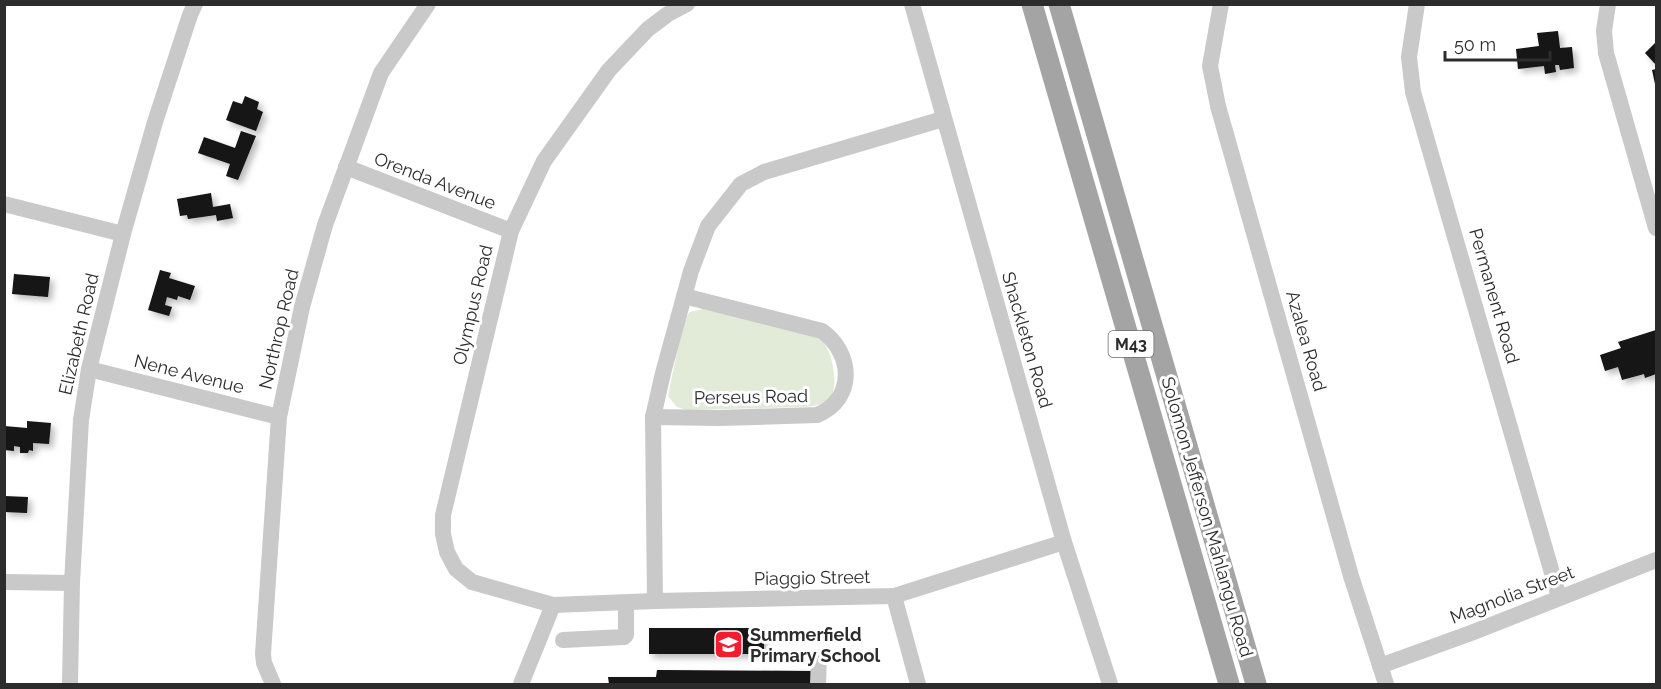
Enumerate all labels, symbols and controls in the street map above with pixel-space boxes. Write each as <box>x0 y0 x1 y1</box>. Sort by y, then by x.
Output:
scale bar <box>1445 24 1550 62</box>
text: 50 m <box>1454 34 1496 55</box>
street label: Orenda Avenue <box>371 148 499 214</box>
street label: Permanent Road <box>1465 226 1524 366</box>
street label: Olympus Road <box>448 243 497 367</box>
street label: Northrop Road <box>254 267 303 391</box>
street label: Shackleton Road <box>998 269 1057 410</box>
street label: Elizabeth Road <box>54 271 103 397</box>
street label: Azalea Road <box>1282 288 1331 394</box>
road number: M43 <box>1108 331 1154 357</box>
street label: Nene Avenue <box>132 350 247 397</box>
street label: Solomon Jefferson Mahlangu Road <box>1157 374 1258 659</box>
street label: Perseus Road <box>694 385 808 408</box>
street label: Magnolia Street <box>1447 561 1577 628</box>
street label: Piaggio Street <box>754 566 870 589</box>
place label: Summerfield Primary School <box>750 624 880 666</box>
school or university icon: Summerfield Primary School <box>713 629 745 661</box>

